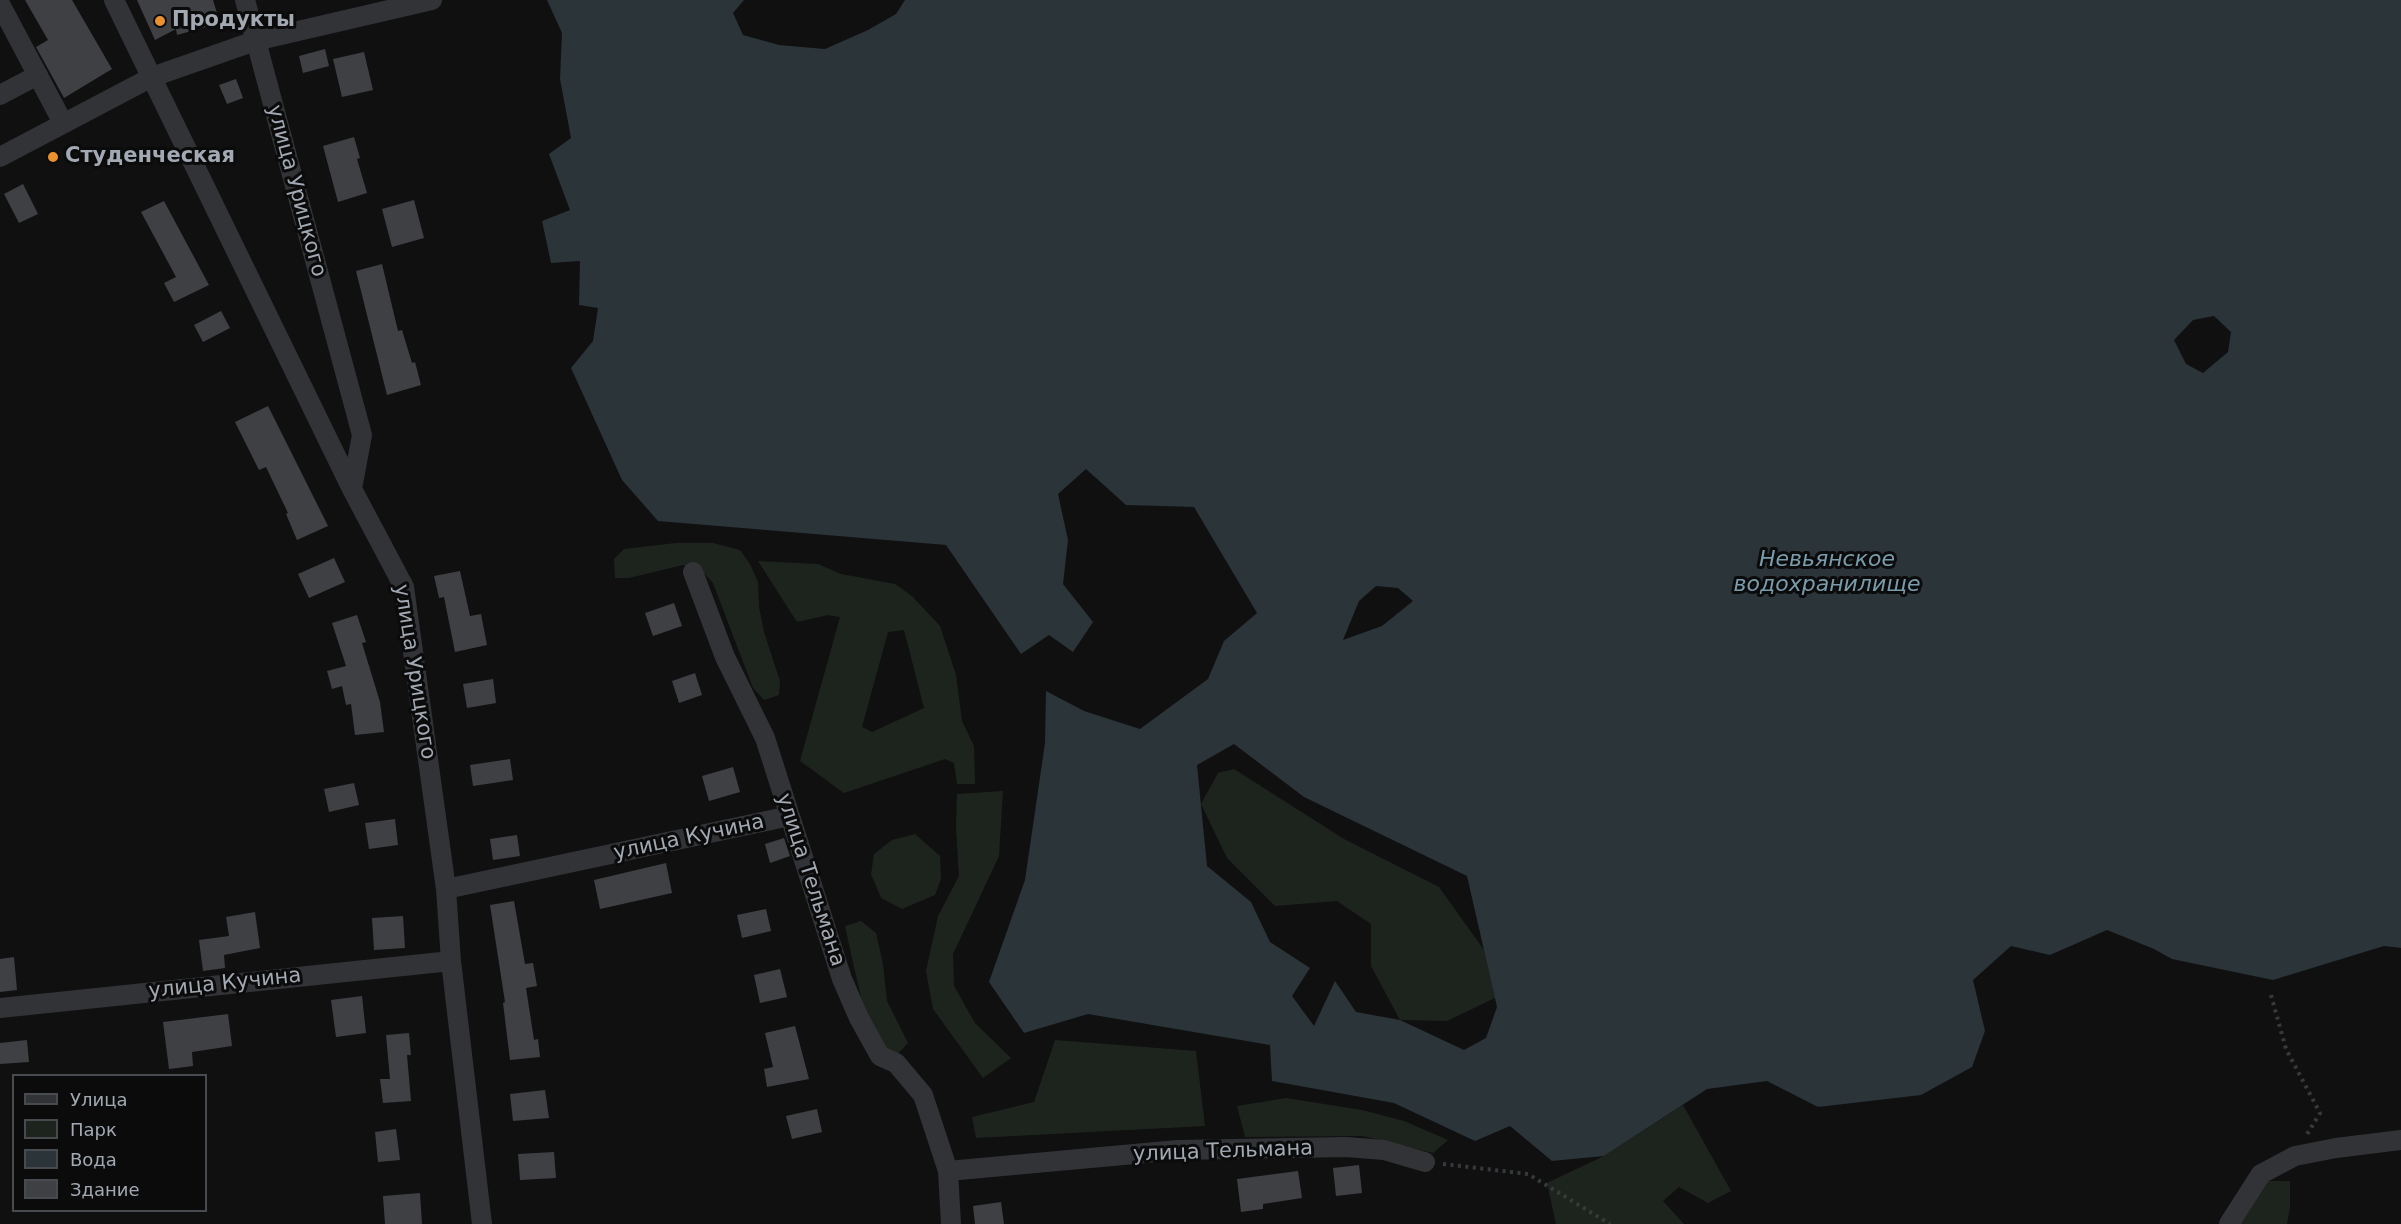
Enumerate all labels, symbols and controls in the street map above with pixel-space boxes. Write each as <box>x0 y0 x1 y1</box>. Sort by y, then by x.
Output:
place label: Продукты <box>172 8 295 34</box>
marker: Продукты <box>153 14 167 28</box>
street label: улица Урицкого <box>261 102 331 280</box>
place label: Студенческая <box>65 144 235 170</box>
marker: Студенческая <box>46 150 60 164</box>
water label: Невьянское водохранилище <box>1734 547 1920 598</box>
street label: улица Урицкого <box>388 583 440 761</box>
street label: улица Тельмана <box>770 790 850 970</box>
street label: улица Кучина <box>611 810 767 866</box>
street label: улица Кучина <box>147 963 303 1005</box>
legend <box>12 1074 207 1212</box>
text: Улица <box>70 1089 127 1110</box>
text: Парк <box>70 1119 117 1140</box>
street label: улица Тельмана <box>1133 1136 1313 1168</box>
text: Вода <box>70 1149 117 1170</box>
text: Здание <box>70 1179 140 1200</box>

